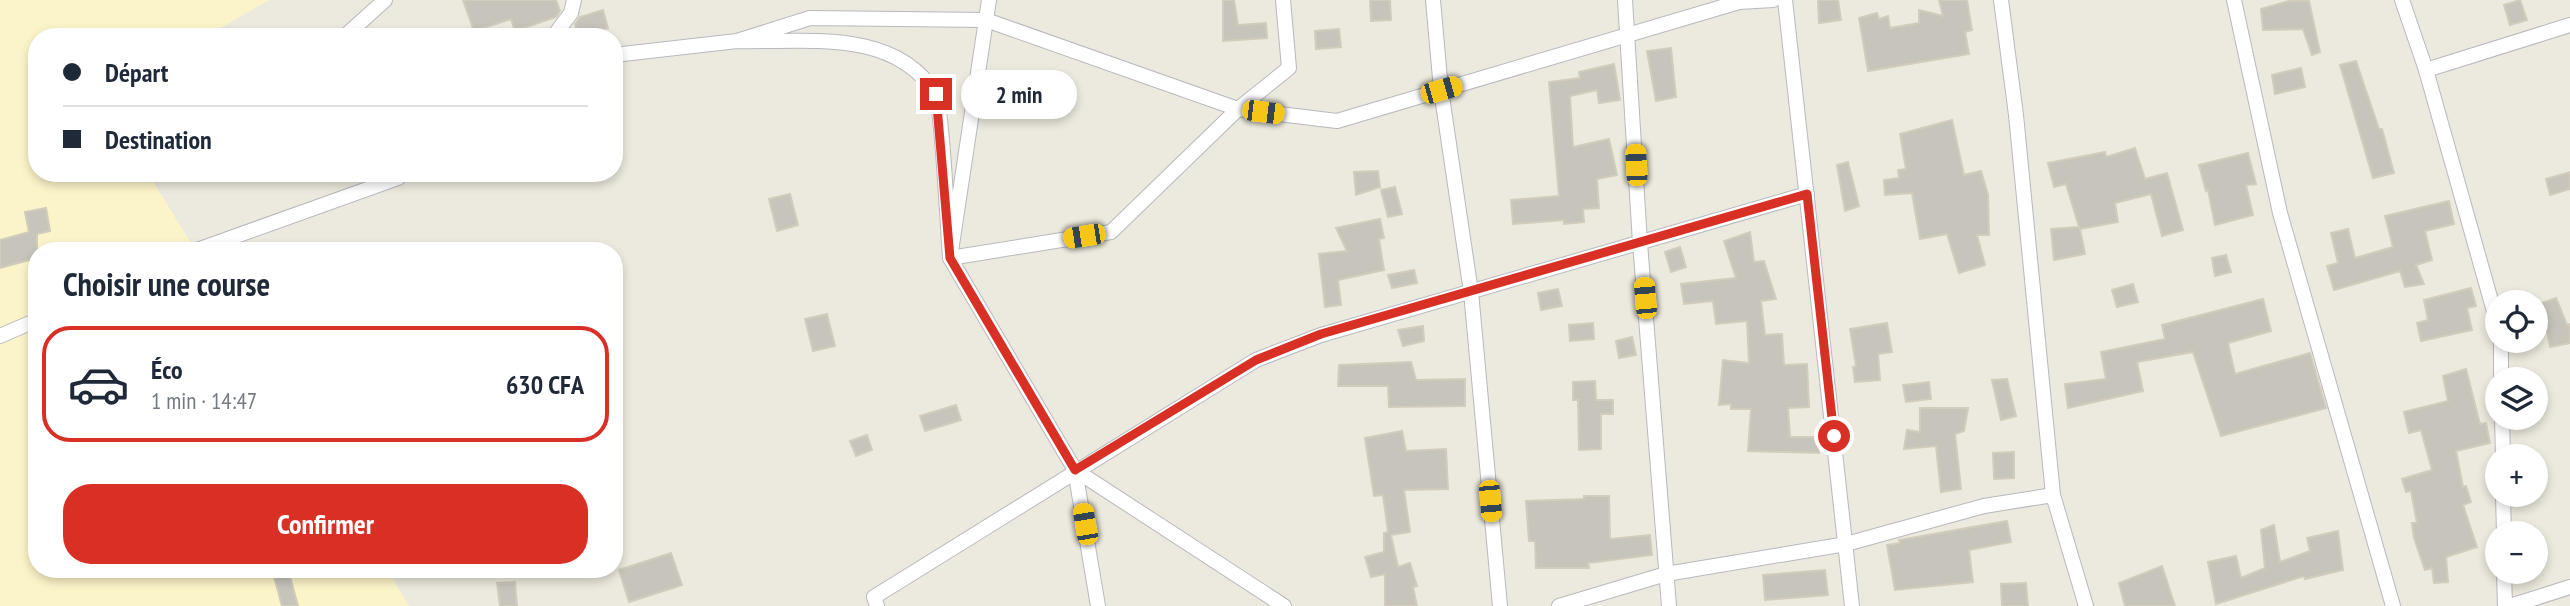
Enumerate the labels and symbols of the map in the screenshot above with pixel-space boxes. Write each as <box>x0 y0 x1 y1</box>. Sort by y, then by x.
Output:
callout: 2 min <box>960 70 1076 119</box>
car <box>1418 74 1465 106</box>
route end <box>920 78 952 110</box>
car <box>1241 99 1286 125</box>
car <box>1625 143 1648 187</box>
car <box>1062 222 1107 250</box>
car <box>1633 276 1658 320</box>
route start <box>1818 420 1850 452</box>
car <box>1478 479 1503 523</box>
car <box>1072 501 1099 547</box>

